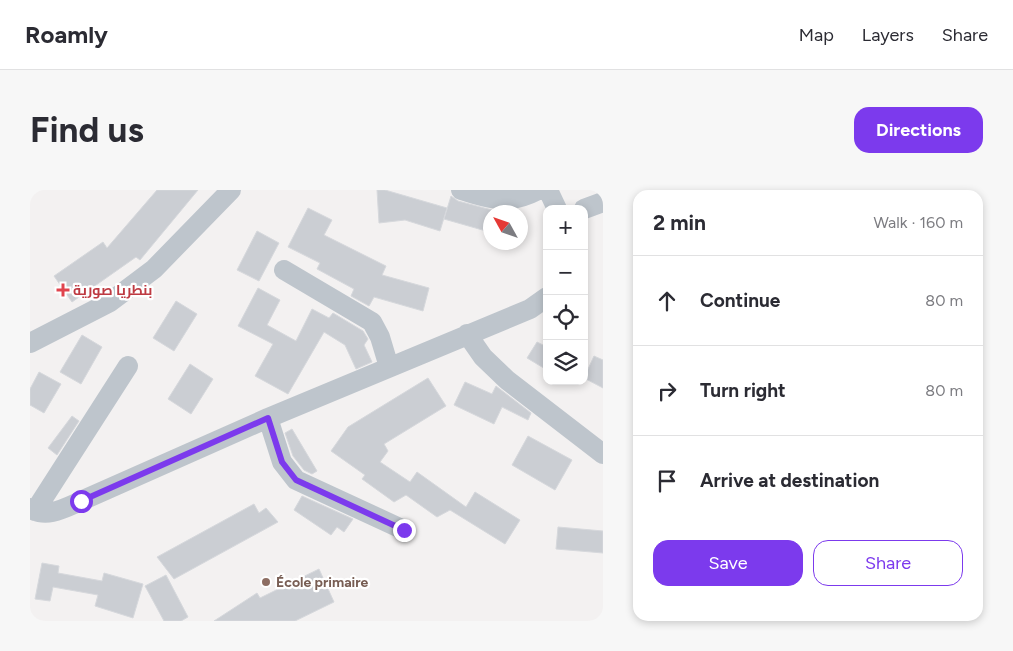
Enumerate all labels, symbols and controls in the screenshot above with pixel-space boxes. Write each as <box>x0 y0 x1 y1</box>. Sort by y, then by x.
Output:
text: Roamly <box>25 20 108 49</box>
text: Map <box>799 24 834 46</box>
text: Layers <box>862 24 914 46</box>
text: Share <box>942 24 988 46</box>
button: Directions <box>854 107 983 153</box>
text: Find us <box>30 109 144 151</box>
north arrow <box>483 205 528 250</box>
map controls <box>543 205 588 385</box>
button: + <box>543 205 588 250</box>
text: 2 min <box>653 210 706 235</box>
text: Walk · 160 m <box>873 213 963 232</box>
button: − <box>543 250 588 295</box>
place label: بنطريا صورية <box>73 282 152 299</box>
marker: بنطريا صورية <box>57 284 69 296</box>
icon: ahead <box>653 287 681 315</box>
text: Continue <box>700 289 780 312</box>
text: 80 m <box>925 291 963 310</box>
button: locate <box>543 295 588 340</box>
button: layers <box>543 340 588 385</box>
icon: right <box>653 377 681 405</box>
text: Turn right <box>700 379 786 402</box>
text: 80 m <box>925 381 963 400</box>
icon: arrive <box>653 467 681 495</box>
text: Arrive at destination <box>700 469 879 492</box>
route start <box>70 490 93 513</box>
route end <box>393 519 416 542</box>
button: Save <box>653 540 803 586</box>
button: Share <box>813 540 963 586</box>
place label: École primaire <box>276 574 369 591</box>
marker: École primaire <box>260 576 272 588</box>

